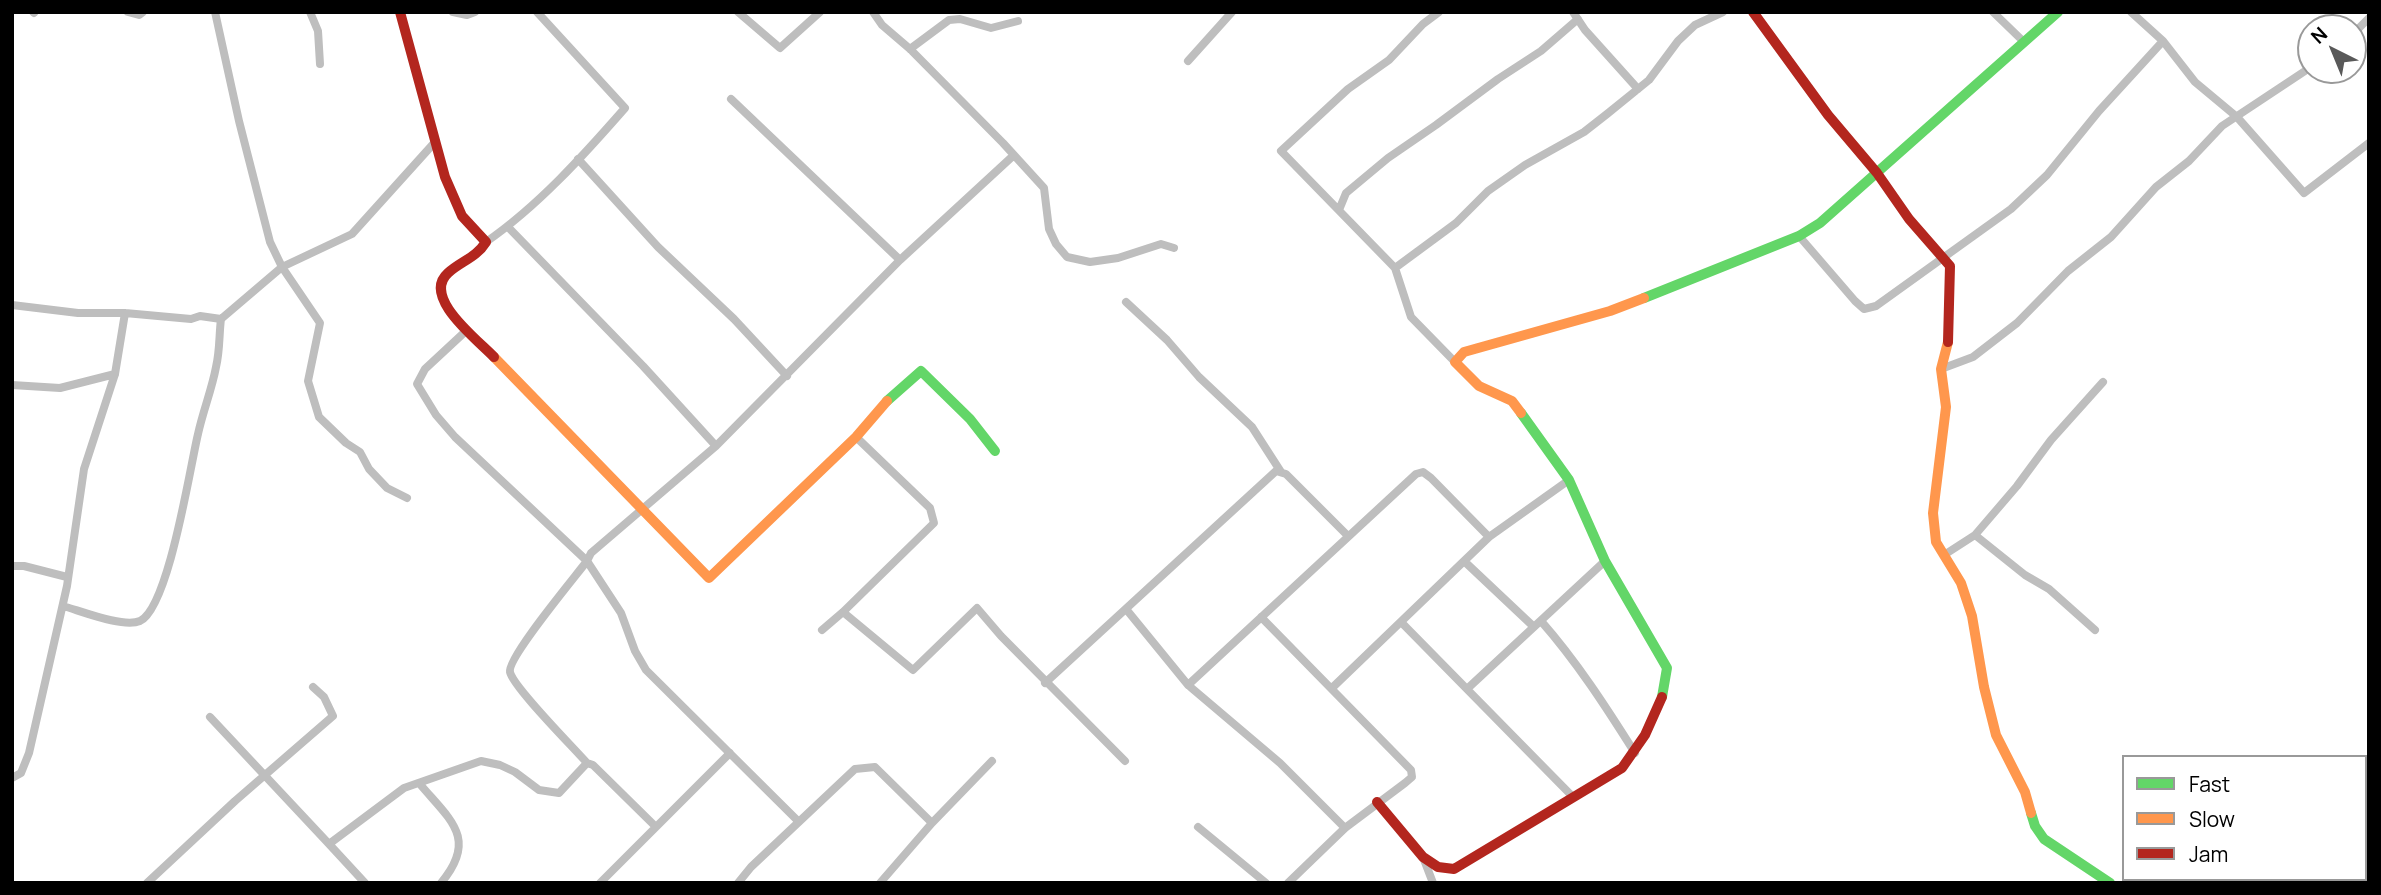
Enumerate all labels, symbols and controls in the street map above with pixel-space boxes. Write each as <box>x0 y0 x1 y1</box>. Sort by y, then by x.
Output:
north arrow <box>2297 14 2367 84</box>
text: N <box>2305 21 2333 49</box>
legend <box>2122 755 2367 881</box>
text: Fast <box>2189 770 2230 798</box>
text: Slow <box>2189 805 2235 833</box>
text: Jam <box>2189 840 2228 868</box>

